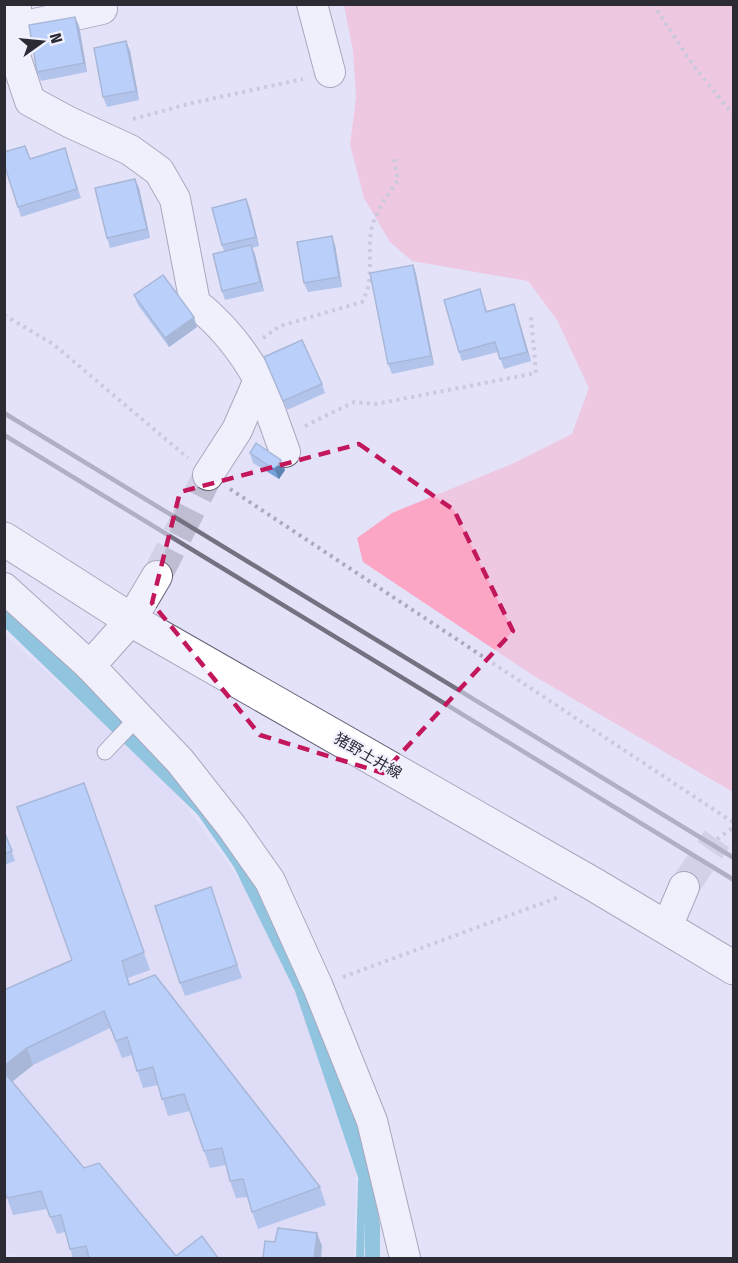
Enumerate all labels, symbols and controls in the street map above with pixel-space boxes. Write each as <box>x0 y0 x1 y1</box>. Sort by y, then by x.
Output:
north arrow <box>12 12 72 72</box>
text: N <box>46 31 66 45</box>
street label: 猪野土井線 <box>331 729 405 783</box>

